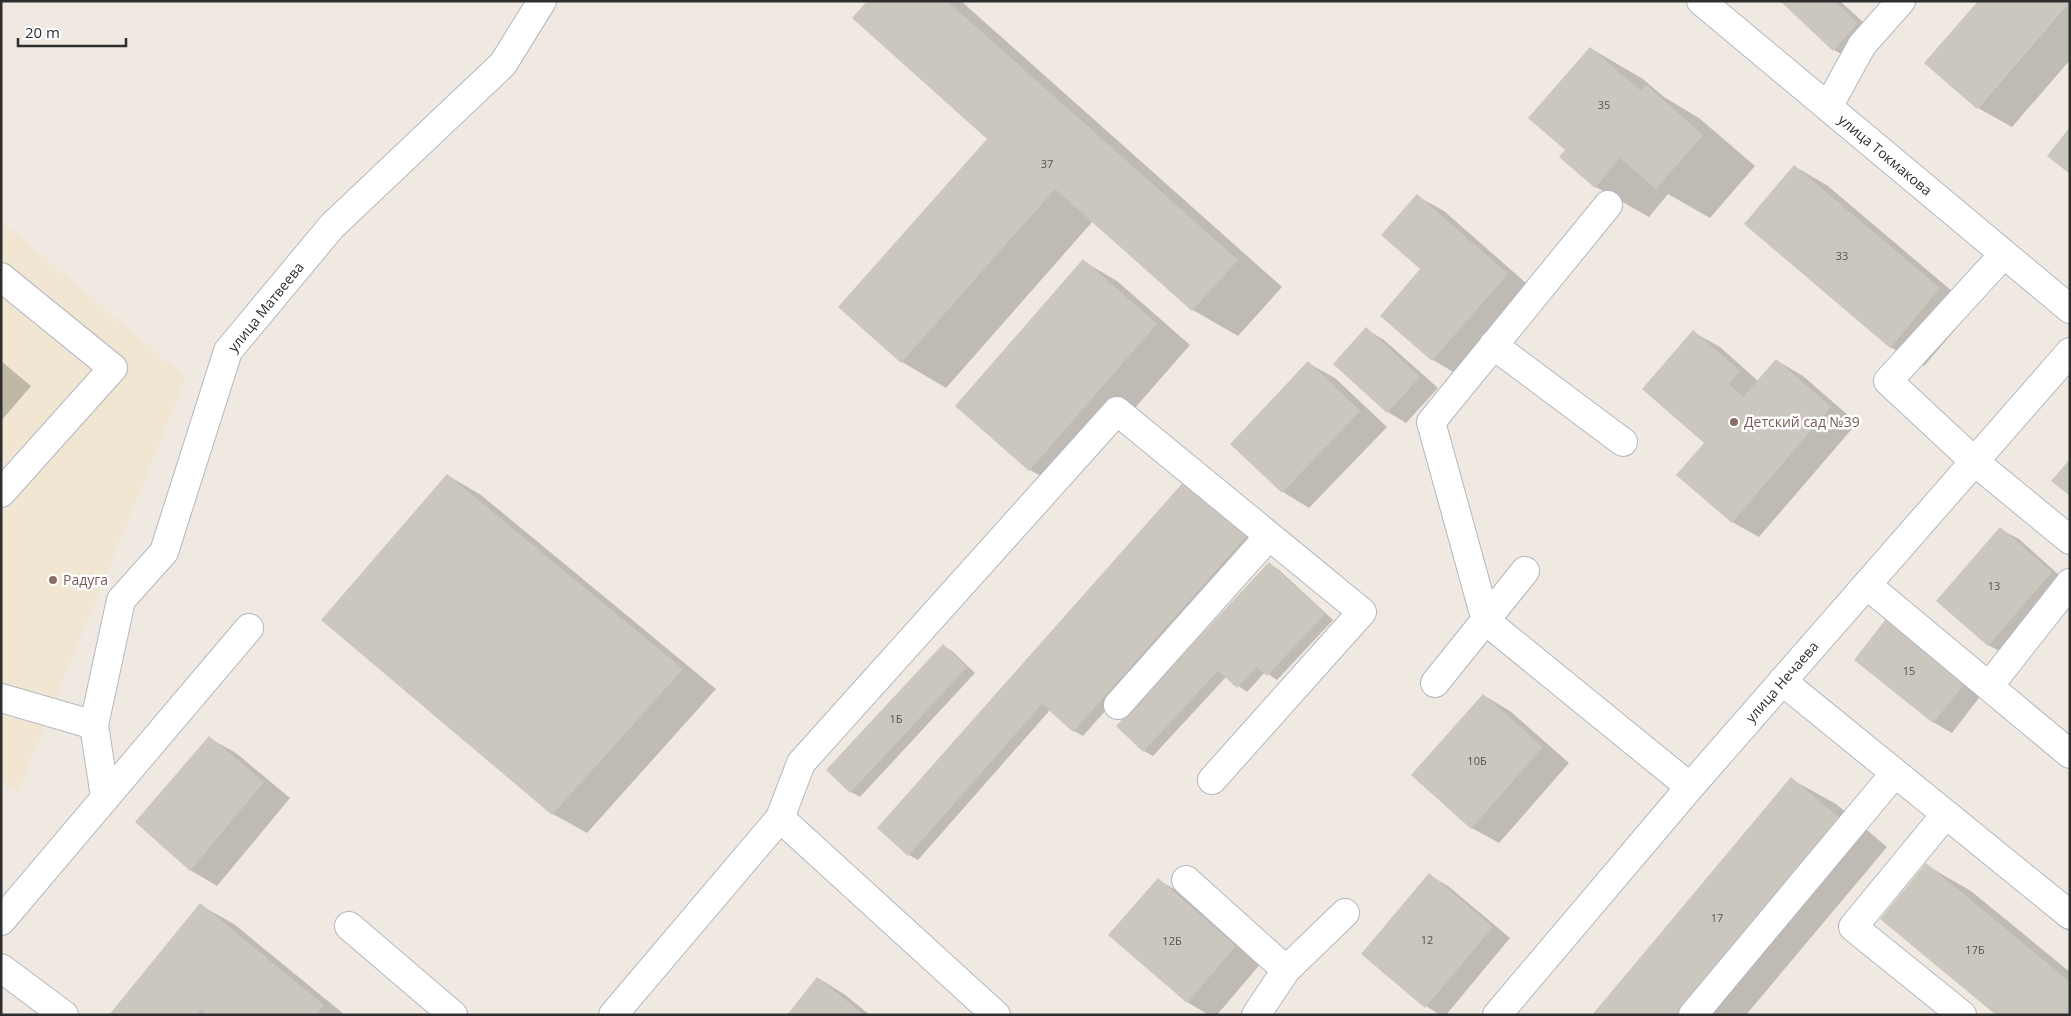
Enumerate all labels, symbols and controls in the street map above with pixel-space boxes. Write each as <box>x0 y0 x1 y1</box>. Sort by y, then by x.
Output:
scale bar <box>18 15 125 47</box>
text: 20 m <box>25 22 60 42</box>
house number: 35 <box>1598 97 1610 112</box>
street label: улица Токмакова <box>1834 110 1936 199</box>
house number: 37 <box>1041 156 1053 171</box>
house number: 33 <box>1836 248 1848 263</box>
street label: улица Матвеева <box>223 258 308 356</box>
place label: Детский сад №39 <box>1744 412 1860 431</box>
marker: Детский сад №39 <box>1728 416 1740 428</box>
place label: Радуга <box>63 570 108 589</box>
marker: Радуга <box>47 574 59 586</box>
house number: 13 <box>1988 578 2000 593</box>
street label: улица Нечаева <box>1741 637 1822 726</box>
house number: 15 <box>1903 663 1915 678</box>
house number: 1Б <box>889 711 903 726</box>
house number: 10Б <box>1467 753 1487 768</box>
house number: 17 <box>1711 910 1723 925</box>
house number: 12 <box>1421 932 1433 947</box>
house number: 12Б <box>1162 933 1182 948</box>
house number: 17Б <box>1965 942 1985 957</box>

